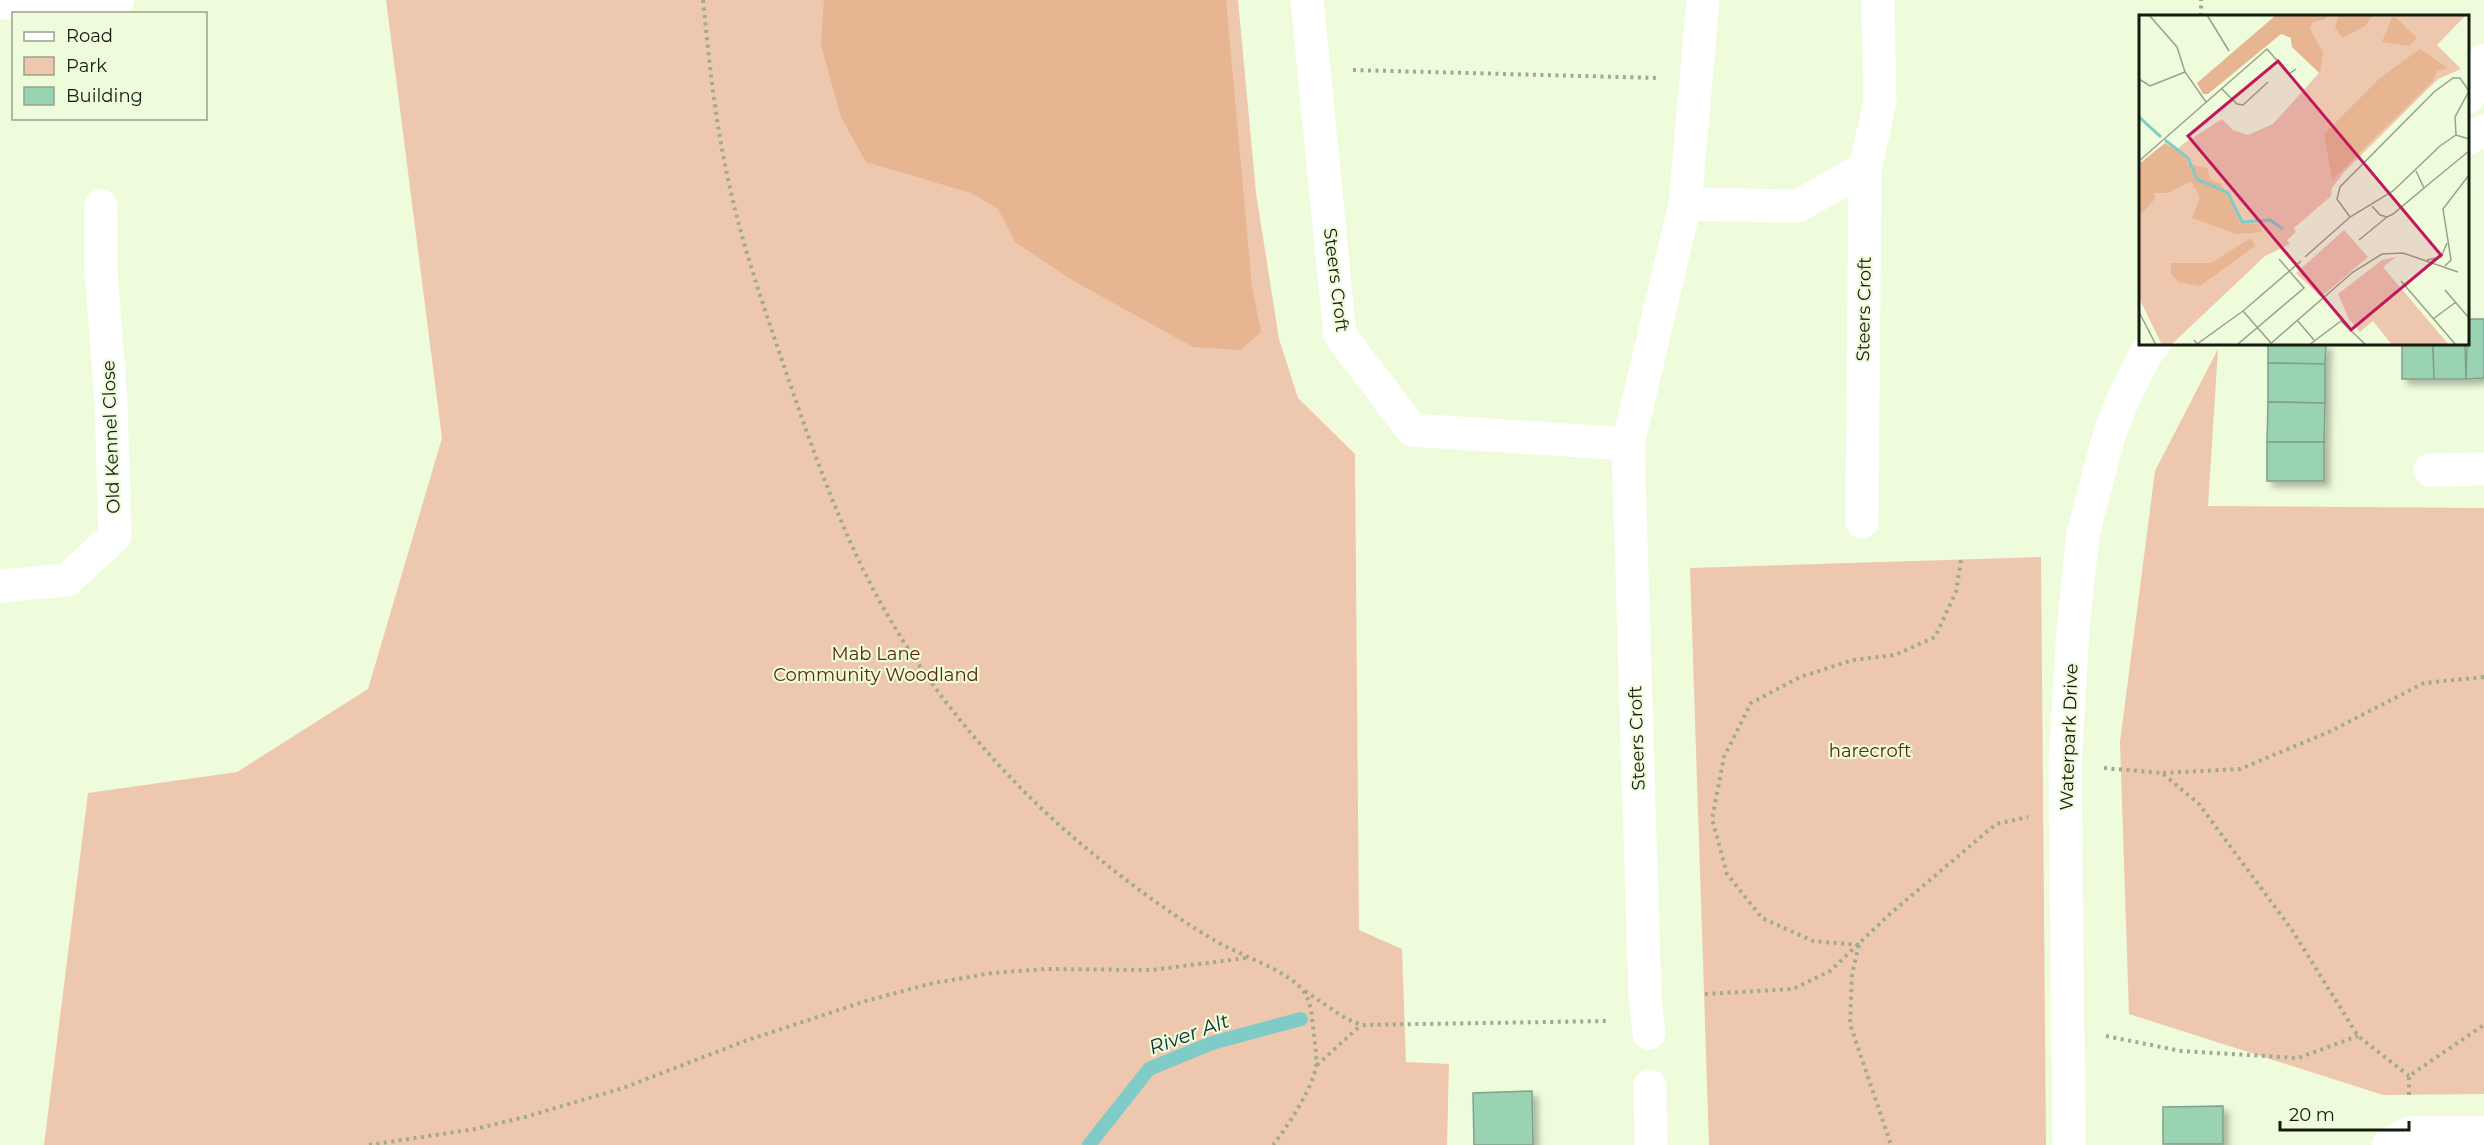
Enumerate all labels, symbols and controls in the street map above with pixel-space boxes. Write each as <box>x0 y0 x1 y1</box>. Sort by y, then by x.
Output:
legend <box>12 12 207 120</box>
inset map <box>2139 15 2469 345</box>
text: Road <box>66 25 113 47</box>
text: Park <box>66 55 107 77</box>
text: Building <box>66 85 143 107</box>
street label: Steers Croft <box>1319 227 1353 333</box>
street label: Steers Croft <box>1852 256 1876 362</box>
street label: Old Kennel Close <box>97 360 125 514</box>
park label: Mab Lane Community Woodland <box>773 643 979 686</box>
street label: Waterpark Drive <box>2055 663 2083 811</box>
street label: Steers Croft <box>1624 685 1650 791</box>
park label: harecroft <box>1829 740 1911 762</box>
water label: River Alt <box>1146 1008 1232 1060</box>
scale bar <box>2280 1094 2409 1132</box>
text: 20 m <box>2289 1104 2335 1126</box>

